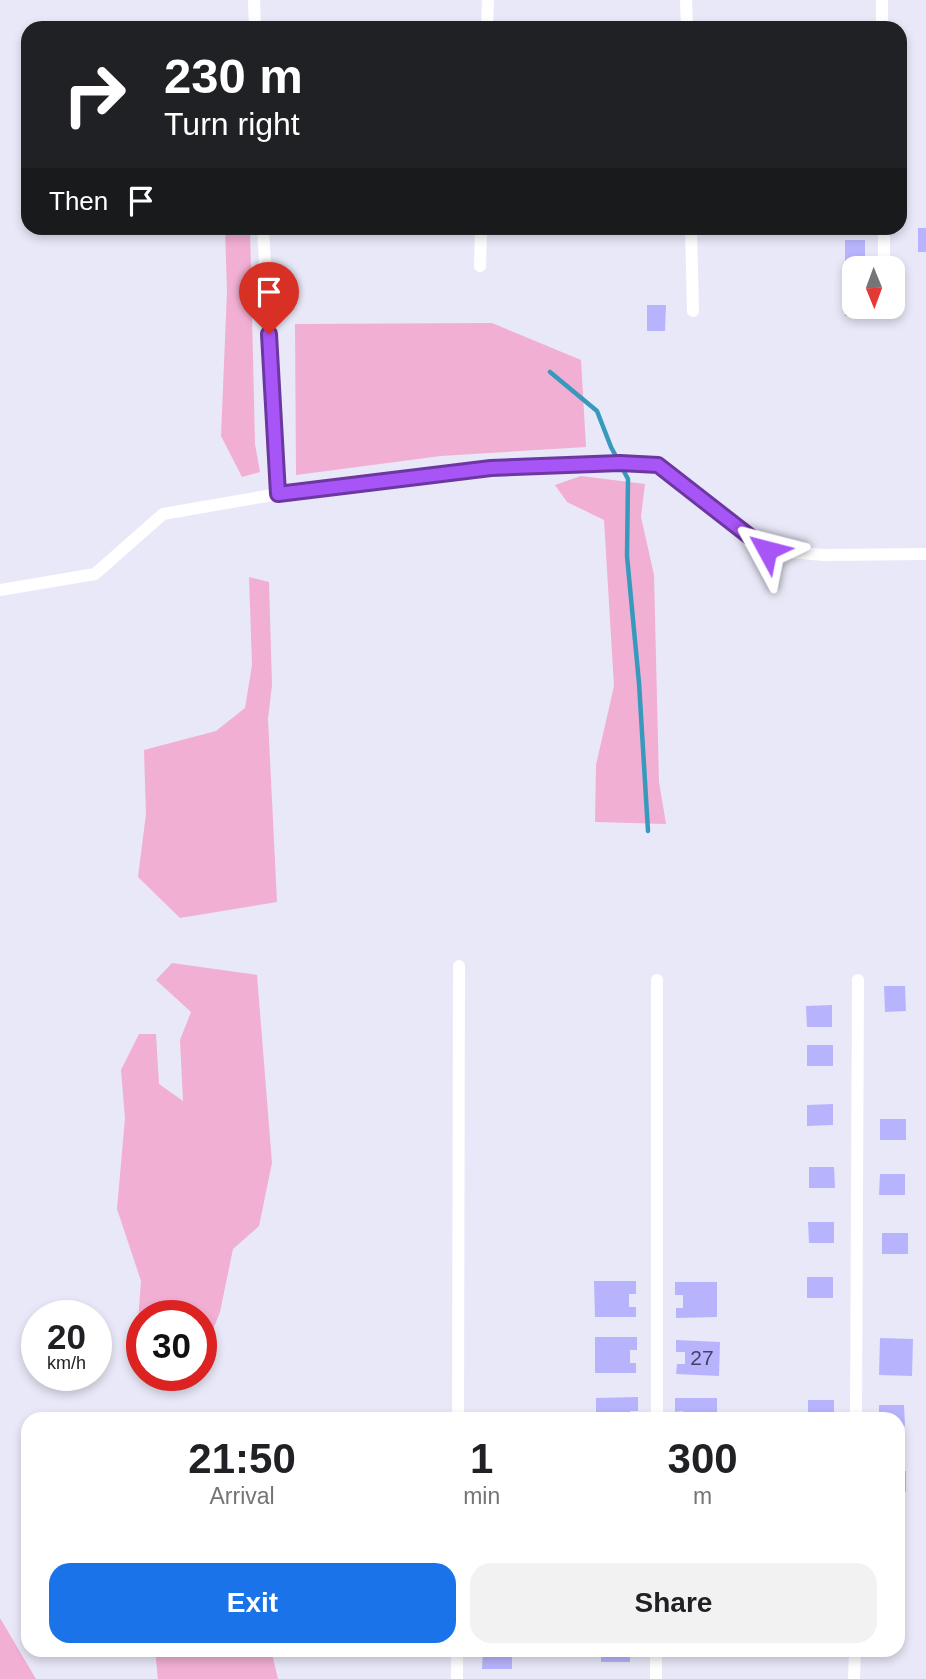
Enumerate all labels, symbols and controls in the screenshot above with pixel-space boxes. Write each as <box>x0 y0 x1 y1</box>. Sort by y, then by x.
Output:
icon: right <box>49 49 140 140</box>
text: 230 m <box>164 49 303 103</box>
text: Turn right <box>164 106 300 142</box>
icon: arrive <box>122 182 160 220</box>
text: Then <box>49 186 108 216</box>
north arrow <box>842 256 905 318</box>
map controls <box>842 256 905 319</box>
pin <box>239 262 299 334</box>
icon: arrive <box>250 273 288 311</box>
position arrow <box>730 513 804 587</box>
speed limit sign: 30 <box>126 1300 217 1391</box>
text: 20 <box>47 1317 86 1356</box>
house number: 27 <box>690 1346 714 1369</box>
text: km/h <box>47 1353 86 1373</box>
text: 21:50 <box>188 1435 296 1482</box>
text: 1 <box>470 1435 493 1482</box>
text: 300 <box>668 1435 738 1482</box>
text: Arrival <box>209 1483 275 1509</box>
text: min <box>463 1483 500 1509</box>
text: m <box>693 1483 712 1509</box>
button: Exit <box>49 1563 456 1643</box>
button: Share <box>470 1563 877 1643</box>

